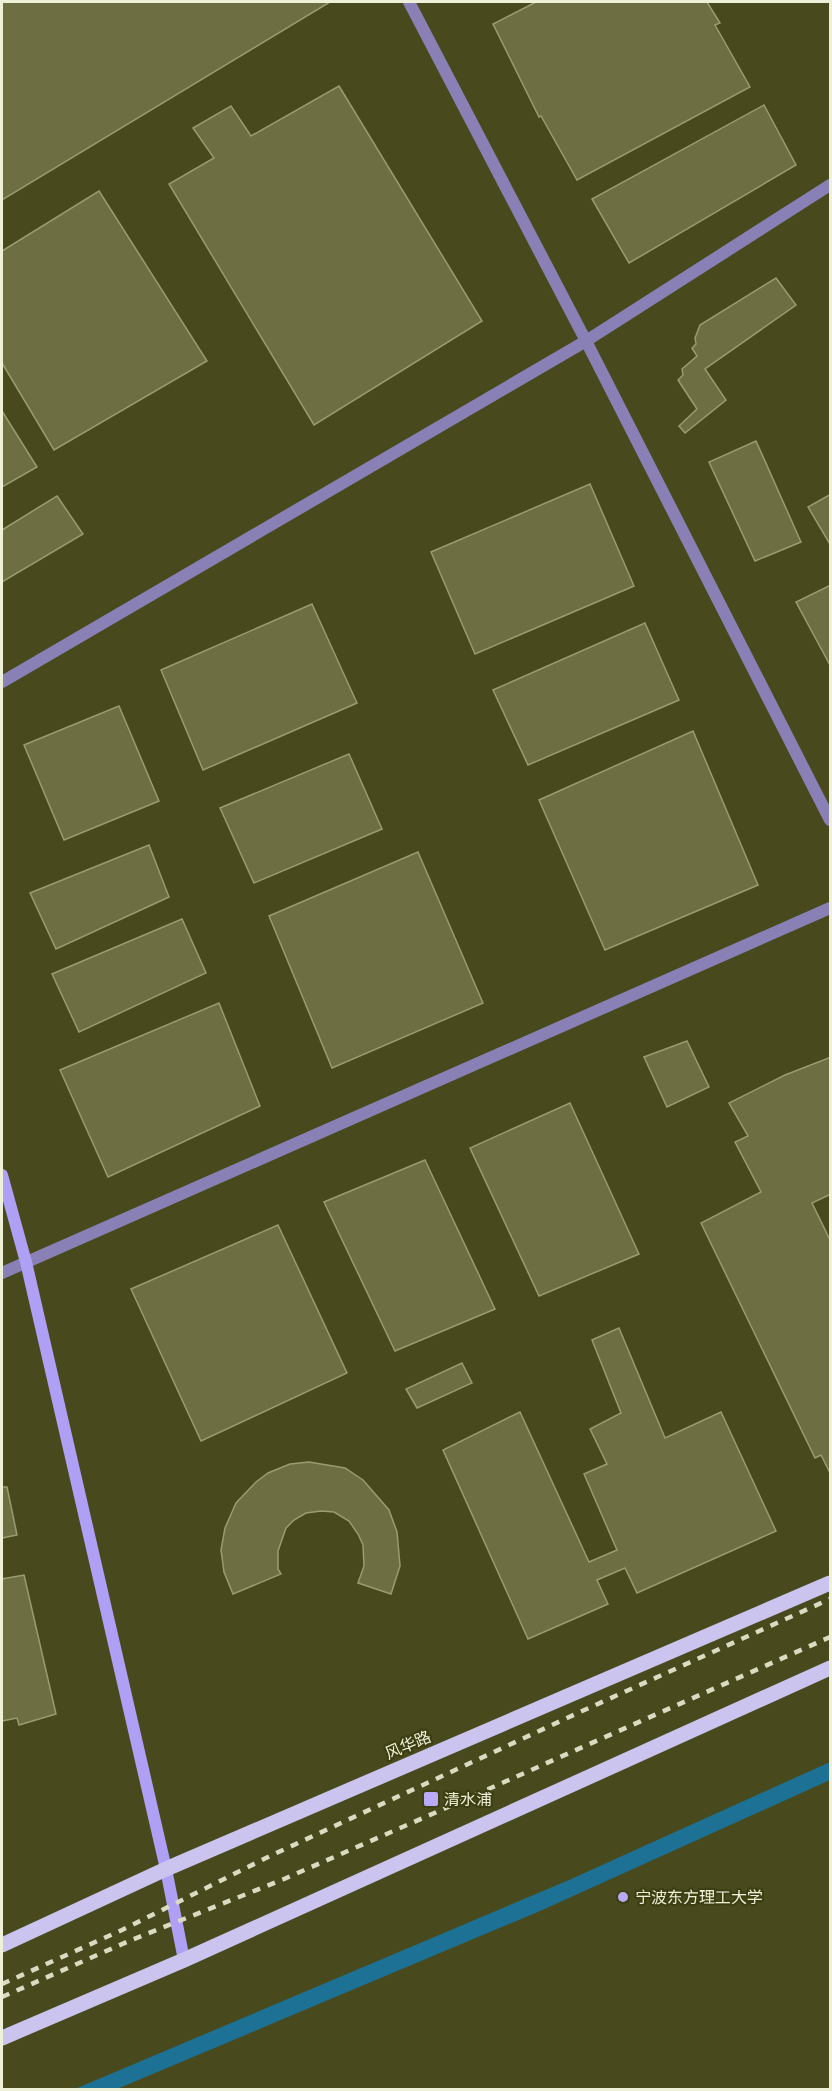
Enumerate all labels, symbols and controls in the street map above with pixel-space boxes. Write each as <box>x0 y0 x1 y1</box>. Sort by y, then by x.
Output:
street label: 风华路 <box>382 1727 434 1763</box>
marker: 清水浦 <box>422 1790 440 1808</box>
place label: 清水浦 <box>444 1790 492 1809</box>
place label: 宁波东方理工大学 <box>635 1888 763 1907</box>
marker: 宁波东方理工大学 <box>616 1890 630 1904</box>

